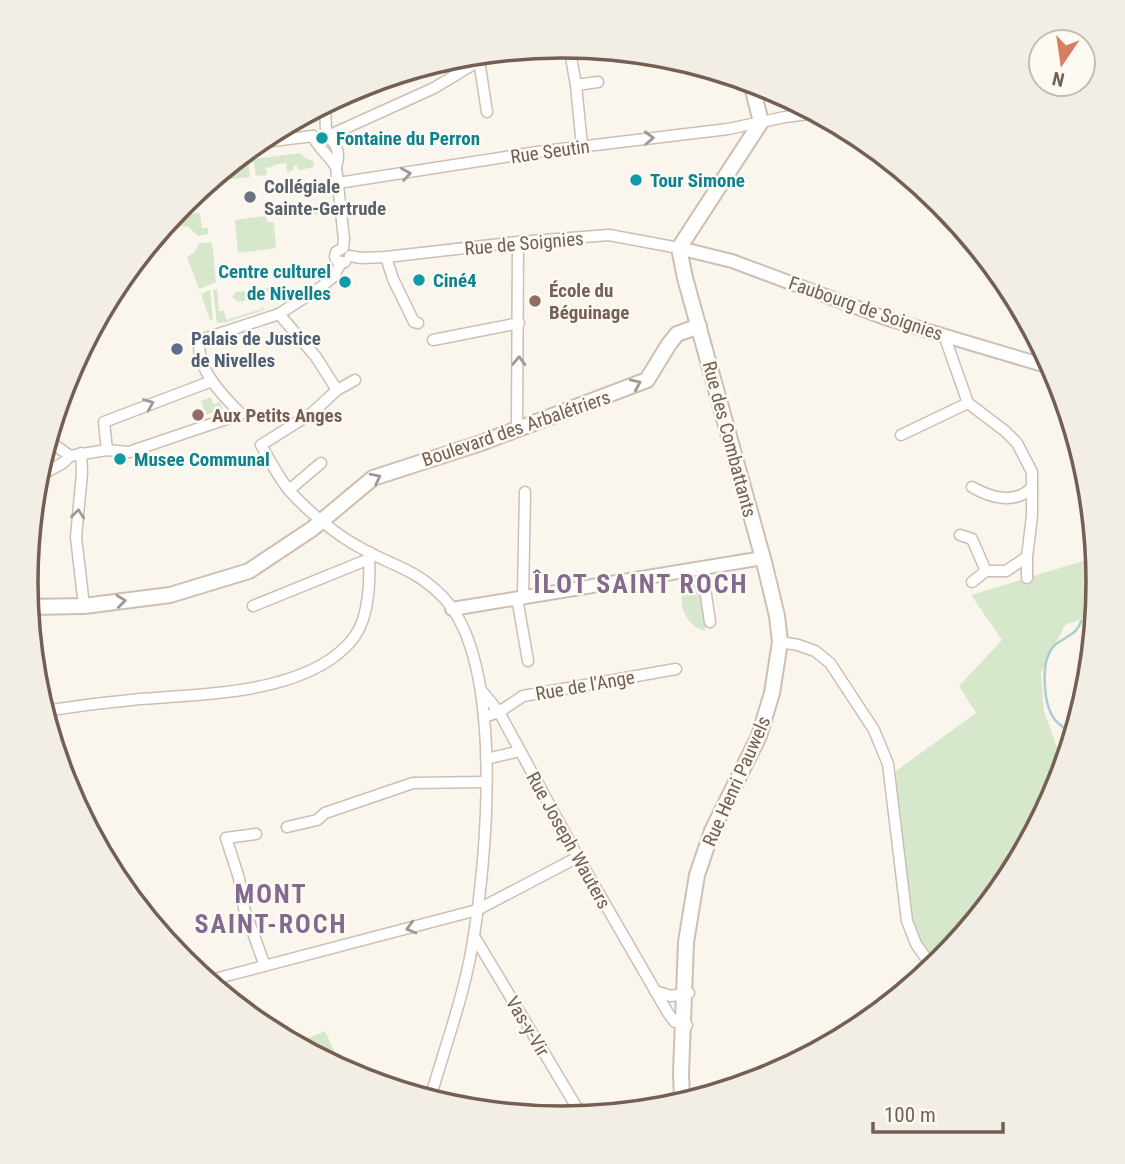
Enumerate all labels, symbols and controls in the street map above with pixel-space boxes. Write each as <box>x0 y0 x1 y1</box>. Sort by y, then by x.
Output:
north arrow <box>1027 28 1097 98</box>
text: N <box>1050 67 1067 92</box>
place label: Fontaine du Perron <box>336 127 480 150</box>
marker: Fontaine du Perron <box>314 130 330 146</box>
one-way arrow <box>644 131 655 146</box>
street label: Rue Seutin <box>509 135 591 168</box>
one-way arrow <box>400 167 412 182</box>
place label: Tour Simone <box>650 169 745 192</box>
marker: Tour Simone <box>628 172 644 188</box>
place label: Collégiale Sainte-Gertrude <box>264 175 386 220</box>
marker: Collégiale Sainte-Gertrude <box>242 189 258 205</box>
street label: Rue de Soignies <box>464 227 585 260</box>
place label: Centre culturel de Nivelles <box>218 260 331 305</box>
place label: Ciné4 <box>433 269 477 292</box>
street label: Faubourg de Soignies <box>786 271 946 346</box>
marker: Ciné4 <box>411 272 427 288</box>
marker: Centre culturel de Nivelles <box>337 274 353 290</box>
place label: École du Béguinage <box>549 279 629 324</box>
marker: École du Béguinage <box>527 293 543 309</box>
place label: Palais de Justice de Nivelles <box>191 327 321 372</box>
marker: Palais de Justice de Nivelles <box>169 341 185 357</box>
one-way arrow <box>511 356 527 366</box>
street label: Rue des Combattants <box>698 358 761 520</box>
one-way arrow <box>629 378 641 392</box>
street label: Boulevard des Arbalétriers <box>419 385 613 472</box>
one-way arrow <box>143 399 155 413</box>
place label: Aux Petits Anges <box>212 404 342 427</box>
marker: Aux Petits Anges <box>190 407 206 423</box>
place label: Musee Communal <box>134 448 270 471</box>
marker: Musee Communal <box>112 451 128 467</box>
one-way arrow <box>369 473 382 487</box>
one-way arrow <box>70 508 85 520</box>
district label: ÎLOT SAINT ROCH <box>533 569 748 599</box>
one-way arrow <box>115 594 127 609</box>
street label: Rue de l'Ange <box>534 665 637 706</box>
street label: Rue Henri Pauwels <box>697 713 775 850</box>
street label: Rue Joseph Wauters <box>521 768 616 913</box>
district label: MONT SAINT-ROCH <box>194 879 348 939</box>
one-way arrow <box>405 920 417 934</box>
street label: Vas-y-Vir <box>501 992 555 1061</box>
scale bar <box>873 1090 1002 1134</box>
text: 100 m <box>884 1103 936 1127</box>

